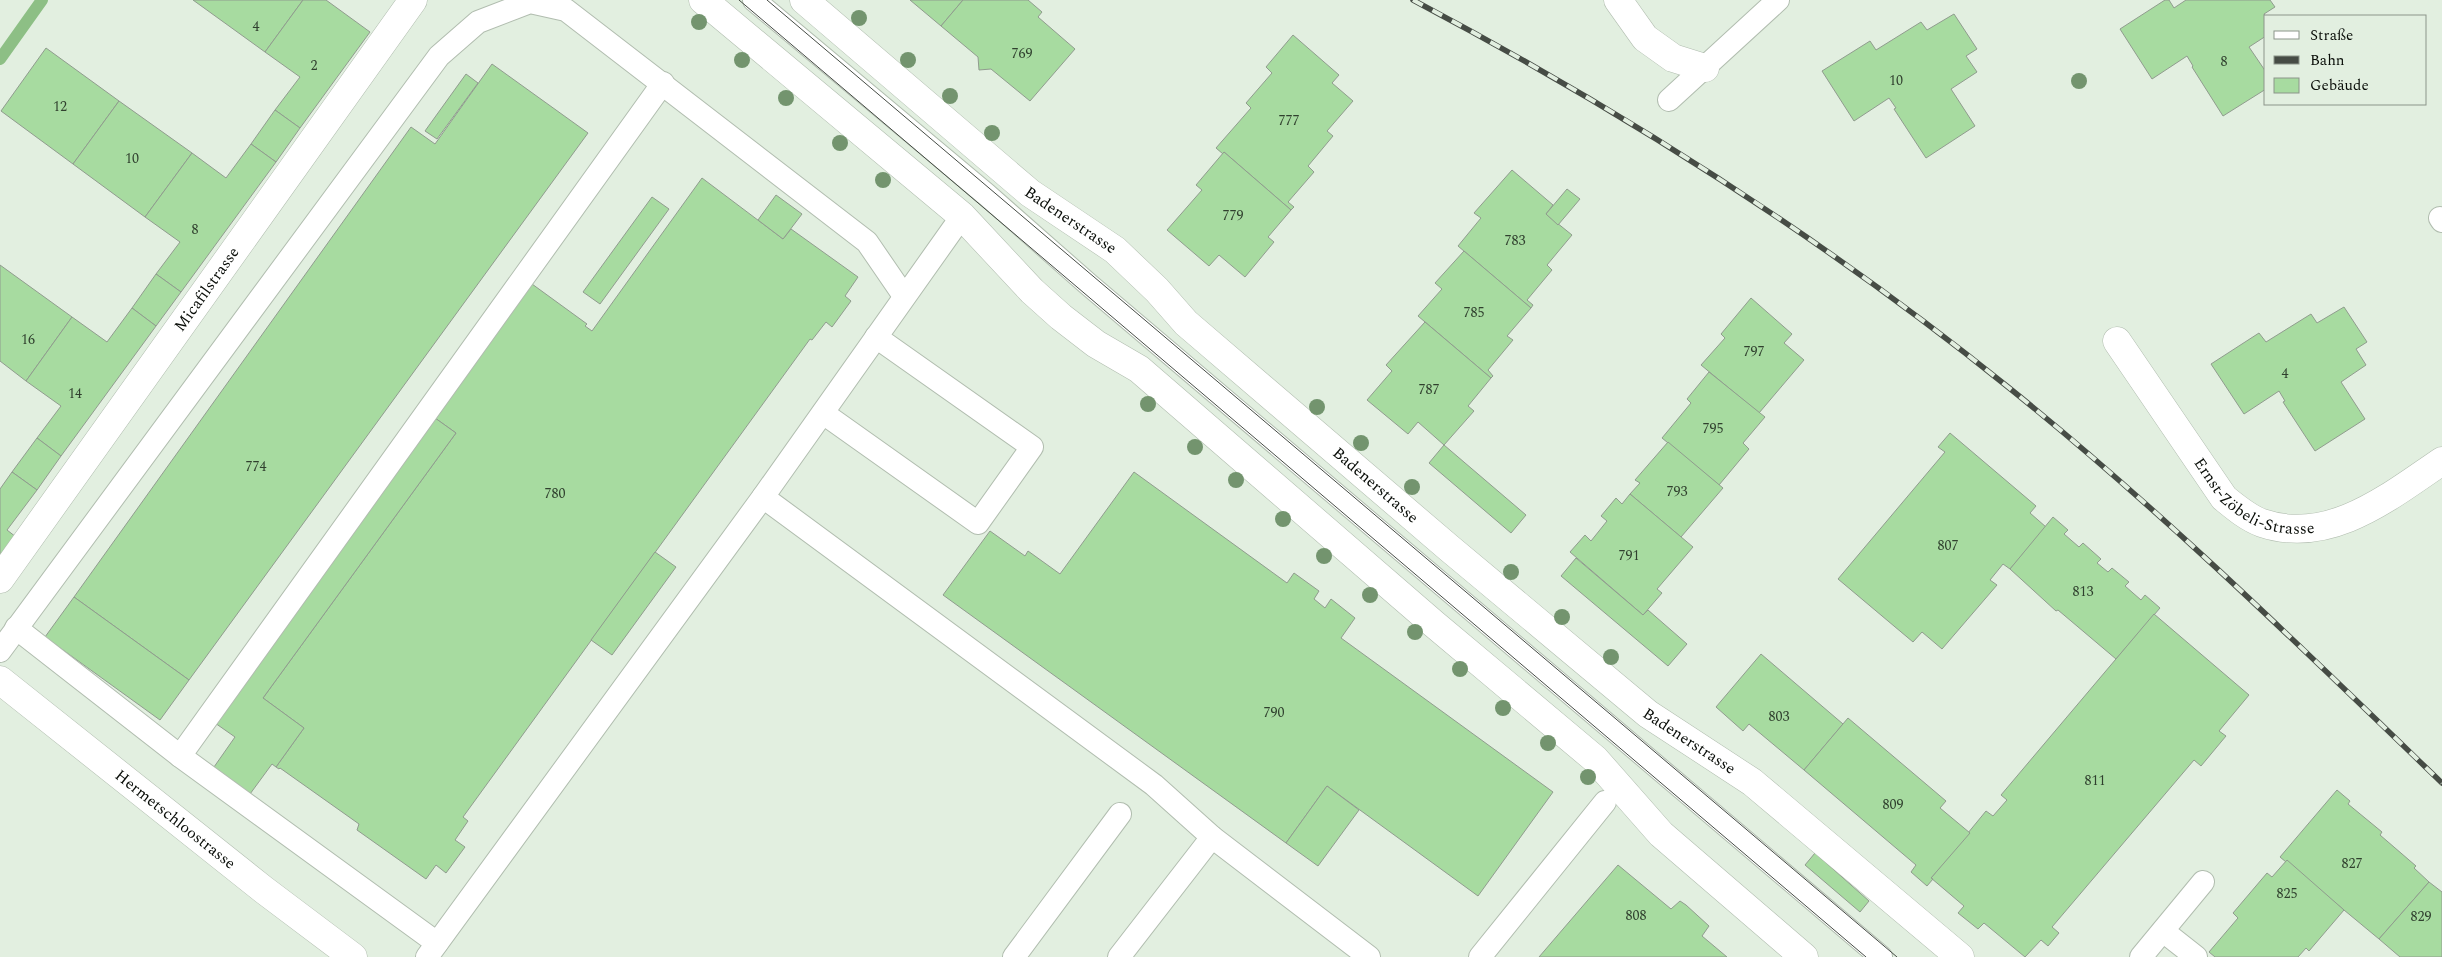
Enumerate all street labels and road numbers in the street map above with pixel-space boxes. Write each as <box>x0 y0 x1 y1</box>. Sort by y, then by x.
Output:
street label: Badenerstrasse <box>1019 180 1122 260</box>
street label: Micafilstrasse <box>168 242 245 337</box>
street label: Badenerstrasse <box>1327 441 1424 529</box>
street label: Ernst-Zöbeli-Strasse <box>2188 453 2316 541</box>
street label: Badenerstrasse <box>1638 702 1741 780</box>
street label: Hermetschloostrasse <box>110 764 241 875</box>

